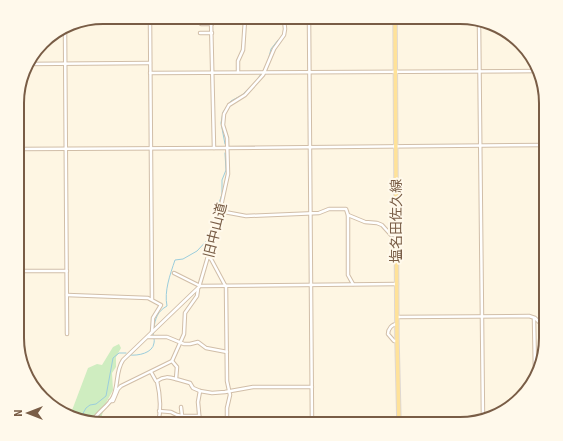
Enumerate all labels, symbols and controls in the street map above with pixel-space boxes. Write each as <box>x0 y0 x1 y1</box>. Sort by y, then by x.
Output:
street label: 塩名田佐久線 <box>387 179 407 263</box>
street label: 旧中山道 <box>199 201 232 260</box>
north arrow <box>8 393 48 433</box>
text: N <box>11 409 26 417</box>

